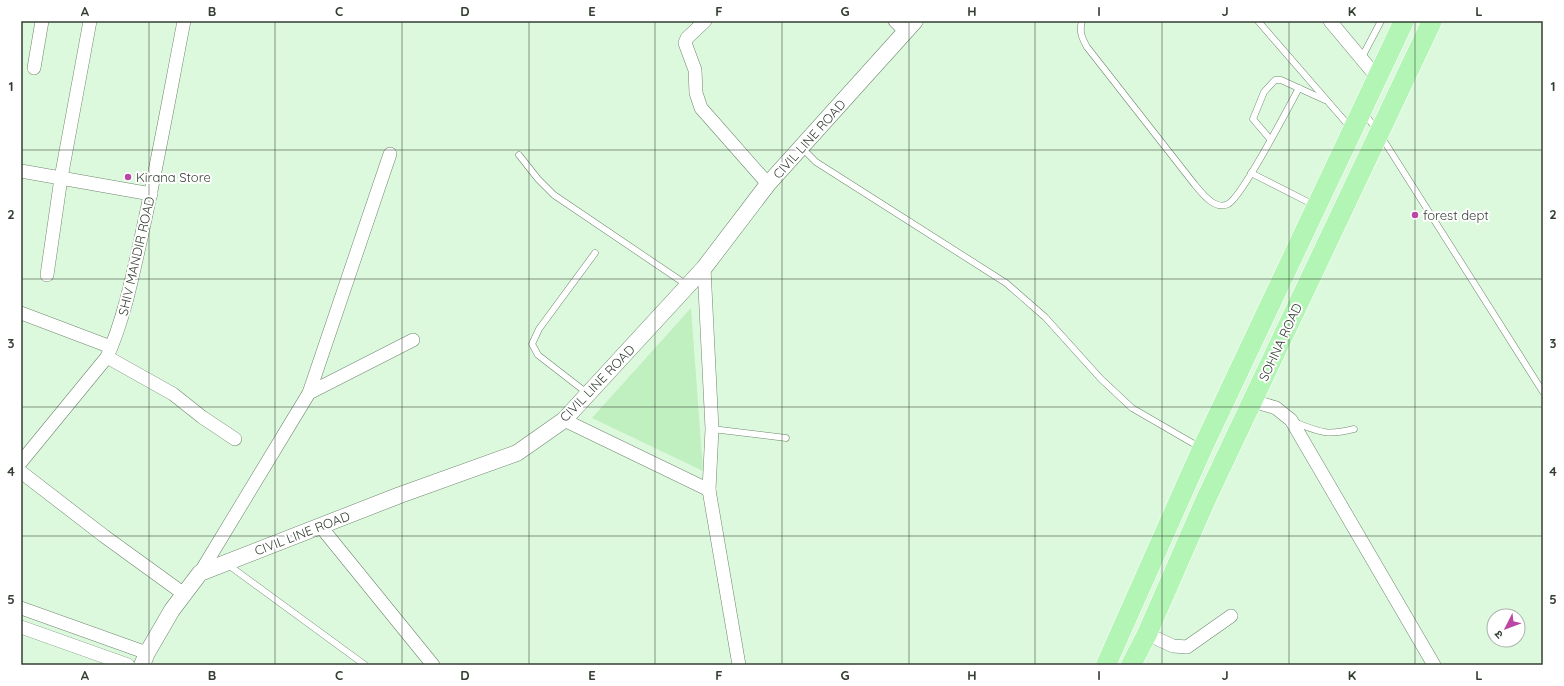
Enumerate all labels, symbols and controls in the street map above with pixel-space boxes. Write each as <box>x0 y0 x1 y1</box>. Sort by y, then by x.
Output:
text: A <box>81 3 90 19</box>
text: B <box>208 3 216 19</box>
text: C <box>335 3 343 19</box>
text: D <box>460 3 470 19</box>
text: E <box>588 3 596 19</box>
text: F <box>715 3 723 19</box>
text: G <box>840 3 850 19</box>
text: H <box>967 3 977 19</box>
text: I <box>1097 3 1101 19</box>
text: J <box>1221 3 1229 19</box>
text: K <box>1348 3 1357 19</box>
text: L <box>1475 3 1483 19</box>
text: 1 <box>8 78 14 94</box>
text: 1 <box>1550 78 1556 94</box>
street label: CIVIL LINE ROAD <box>769 96 849 182</box>
place label: Kirana Store <box>136 169 211 185</box>
marker: Kirana Store <box>123 172 133 182</box>
street label: SHIV MANDIR ROAD <box>115 195 157 317</box>
text: 2 <box>7 206 15 222</box>
text: 2 <box>1549 206 1557 222</box>
place label: forest dept <box>1423 207 1489 223</box>
marker: forest dept <box>1410 210 1420 220</box>
street label: SOHNA ROAD <box>1255 300 1305 384</box>
text: 3 <box>8 335 15 351</box>
text: 3 <box>1550 335 1557 351</box>
street label: CIVIL LINE ROAD <box>556 341 638 425</box>
text: 4 <box>7 463 15 479</box>
text: 4 <box>1549 463 1557 479</box>
street label: CIVIL LINE ROAD <box>252 507 352 559</box>
text: 5 <box>7 591 15 607</box>
text: 5 <box>1549 591 1557 607</box>
north arrow <box>1486 608 1526 648</box>
text: उ <box>1491 627 1506 642</box>
text: A <box>81 667 90 683</box>
text: B <box>208 667 216 683</box>
text: C <box>335 667 343 683</box>
text: D <box>460 667 470 683</box>
text: E <box>588 667 596 683</box>
text: F <box>715 667 723 683</box>
text: G <box>840 667 850 683</box>
text: H <box>967 667 977 683</box>
text: I <box>1097 667 1101 683</box>
text: J <box>1221 667 1229 683</box>
text: K <box>1348 667 1357 683</box>
text: L <box>1475 667 1483 683</box>

